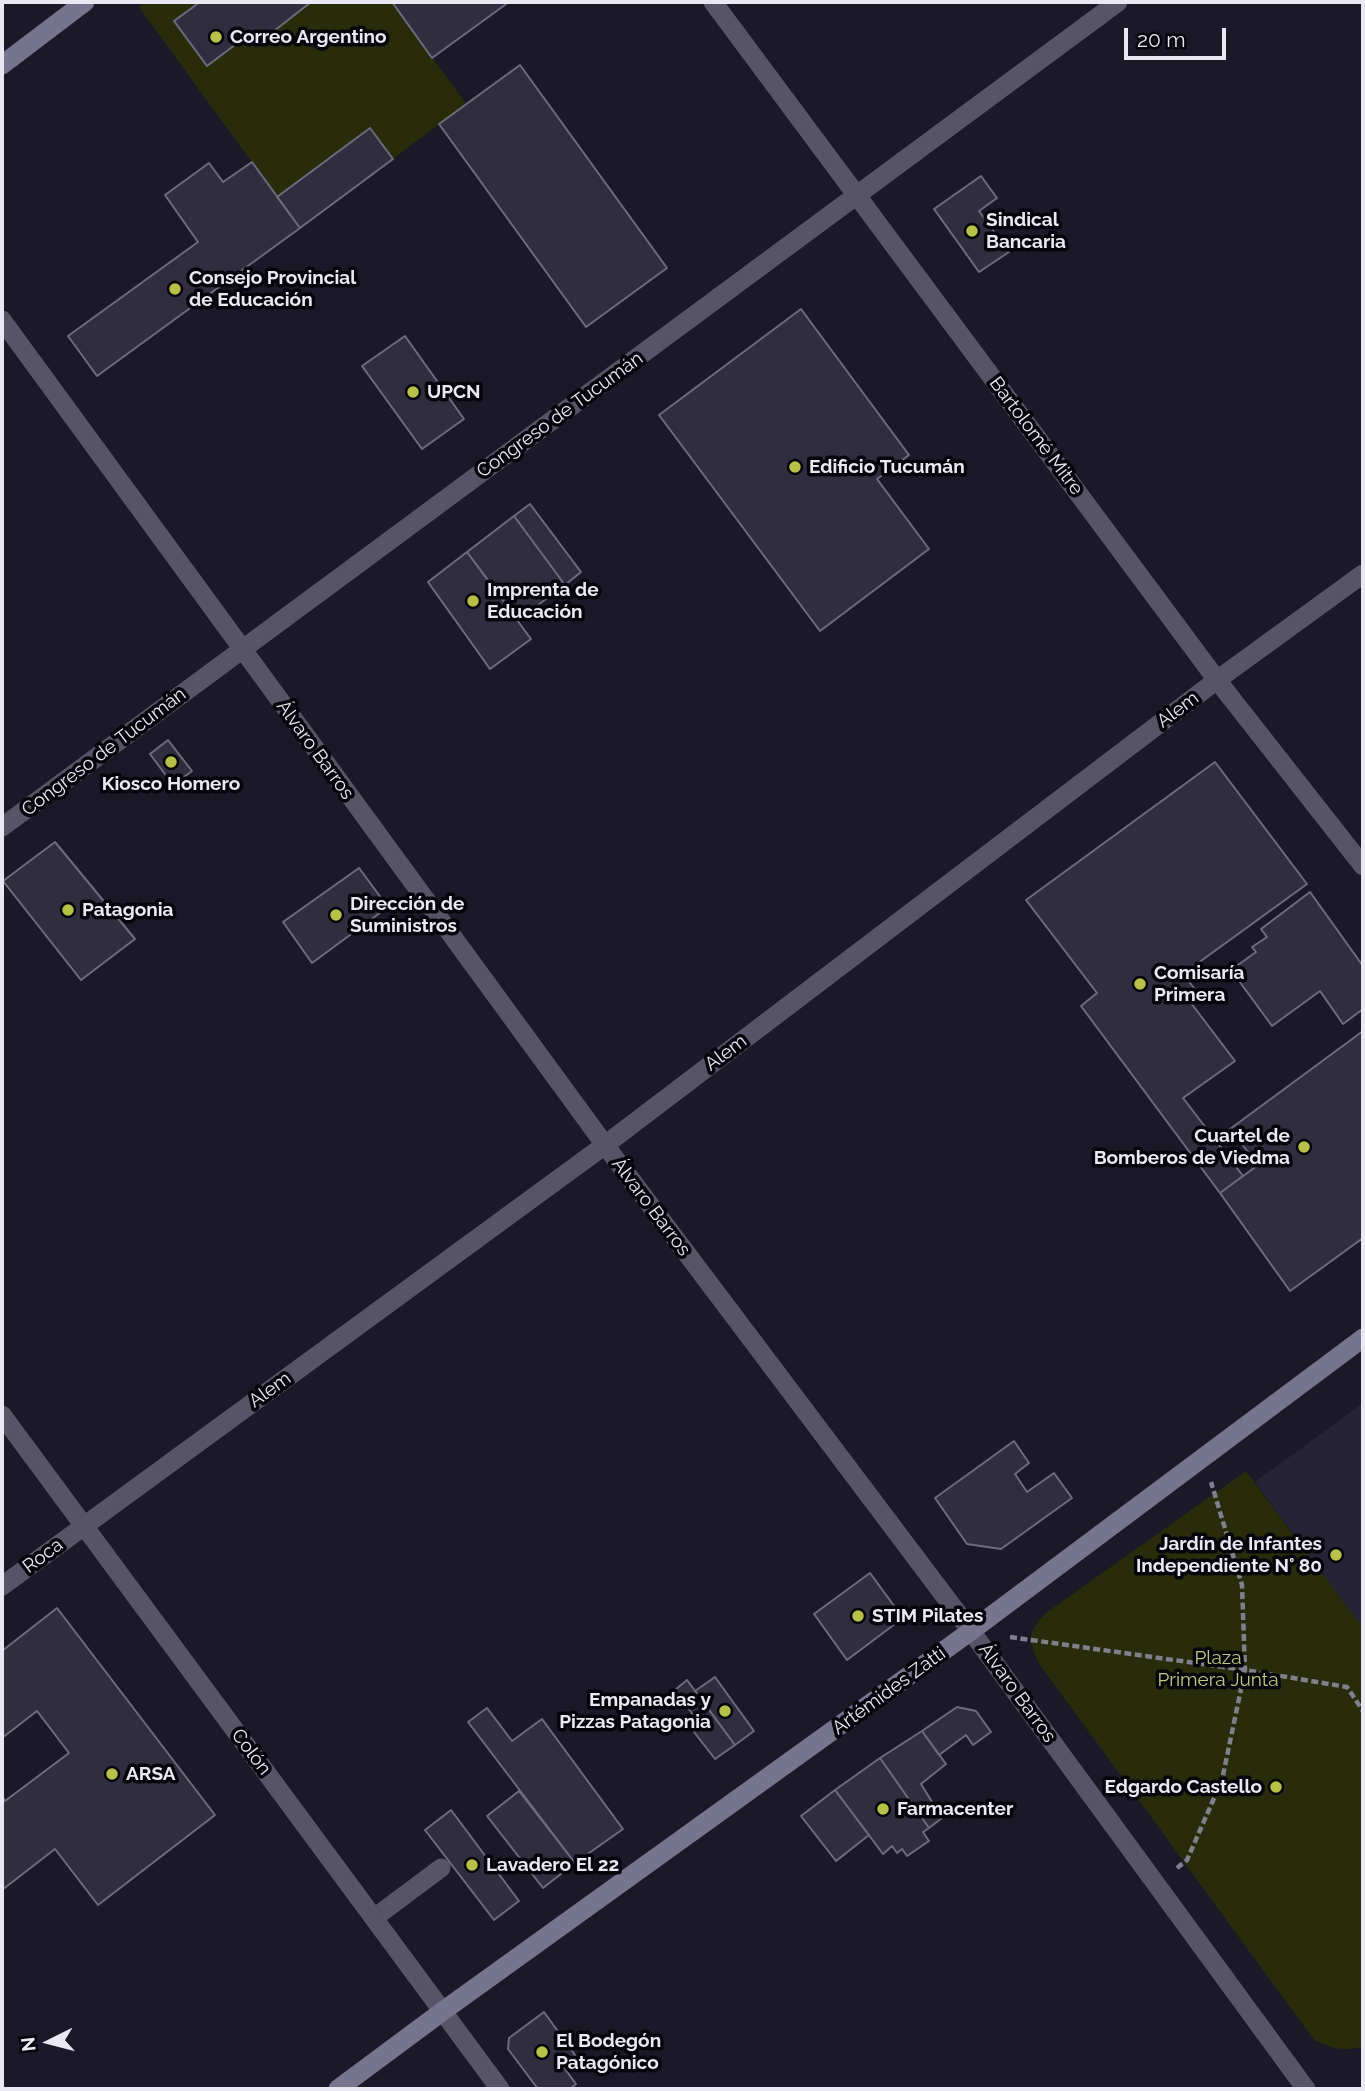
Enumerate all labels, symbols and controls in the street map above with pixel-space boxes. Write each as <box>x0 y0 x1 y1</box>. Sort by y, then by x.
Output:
scale bar <box>1127 14 1228 58</box>
place label: Correo Argentino <box>230 26 387 48</box>
text: 20 m <box>1137 27 1185 52</box>
marker: Correo Argentino <box>208 29 224 45</box>
place label: Sindical Bancaria <box>986 209 1066 253</box>
marker: Sindical Bancaria <box>964 223 980 239</box>
place label: Consejo Provincial de Educación <box>189 267 356 311</box>
marker: Consejo Provincial de Educación <box>167 281 183 297</box>
street label: Congreso de Tucumán <box>473 347 647 483</box>
street label: Bartolomé Mitre <box>984 373 1088 499</box>
place label: UPCN <box>427 381 481 403</box>
marker: UPCN <box>405 384 421 400</box>
place label: Edificio Tucumán <box>809 456 965 478</box>
marker: Edificio Tucumán <box>787 459 803 475</box>
place label: Imprenta de Educación <box>487 579 599 623</box>
marker: Imprenta de Educación <box>465 593 481 609</box>
street label: Congreso de Tucumán <box>17 683 191 821</box>
street label: Alem <box>1153 687 1203 733</box>
street label: Álvaro Barros <box>271 696 359 804</box>
marker: Kiosco Homero <box>163 754 179 770</box>
place label: Kiosco Homero <box>102 773 240 795</box>
place label: Dirección de Suministros <box>350 893 464 937</box>
place label: Patagonia <box>82 899 174 921</box>
marker: Patagonia <box>60 902 76 918</box>
marker: Dirección de Suministros <box>328 907 344 923</box>
place label: Comisaría Primera <box>1154 962 1244 1006</box>
marker: Comisaría Primera <box>1132 976 1148 992</box>
street label: Alem <box>701 1030 751 1076</box>
place label: Cuartel de Bomberos de Viedma <box>1094 1125 1290 1169</box>
marker: Cuartel de Bomberos de Viedma <box>1296 1139 1312 1155</box>
street label: Álvaro Barros <box>607 1153 695 1261</box>
street label: Alem <box>244 1367 296 1413</box>
place label: Jardín de Infantes Independiente N° 80 <box>1136 1533 1322 1577</box>
street label: Roca <box>18 1534 68 1578</box>
marker: Jardín de Infantes Independiente N° 80 <box>1328 1547 1344 1563</box>
place label: STIM Pilates <box>872 1605 983 1627</box>
marker: STIM Pilates <box>850 1608 866 1624</box>
street label: Álvaro Barros <box>973 1639 1061 1747</box>
street label: Artémides Zatti <box>828 1642 950 1740</box>
park label: Plaza Primera Junta <box>1157 1647 1279 1691</box>
place label: Empanadas y Pizzas Patagonia <box>559 1689 711 1733</box>
marker: Empanadas y Pizzas Patagonia <box>717 1703 733 1719</box>
street label: Colón <box>226 1724 276 1780</box>
place label: ARSA <box>126 1763 176 1785</box>
marker: ARSA <box>104 1766 120 1782</box>
place label: Edgardo Castello <box>1105 1776 1262 1798</box>
marker: Edgardo Castello <box>1268 1779 1284 1795</box>
place label: Farmacenter <box>897 1798 1013 1820</box>
marker: Farmacenter <box>875 1801 891 1817</box>
place label: Lavadero El 22 <box>486 1854 619 1876</box>
marker: Lavadero El 22 <box>464 1857 480 1873</box>
north arrow <box>14 2007 84 2077</box>
place label: El Bodegón Patagónico <box>556 2030 661 2074</box>
text: N <box>16 2036 40 2053</box>
marker: El Bodegón Patagónico <box>534 2044 550 2060</box>

